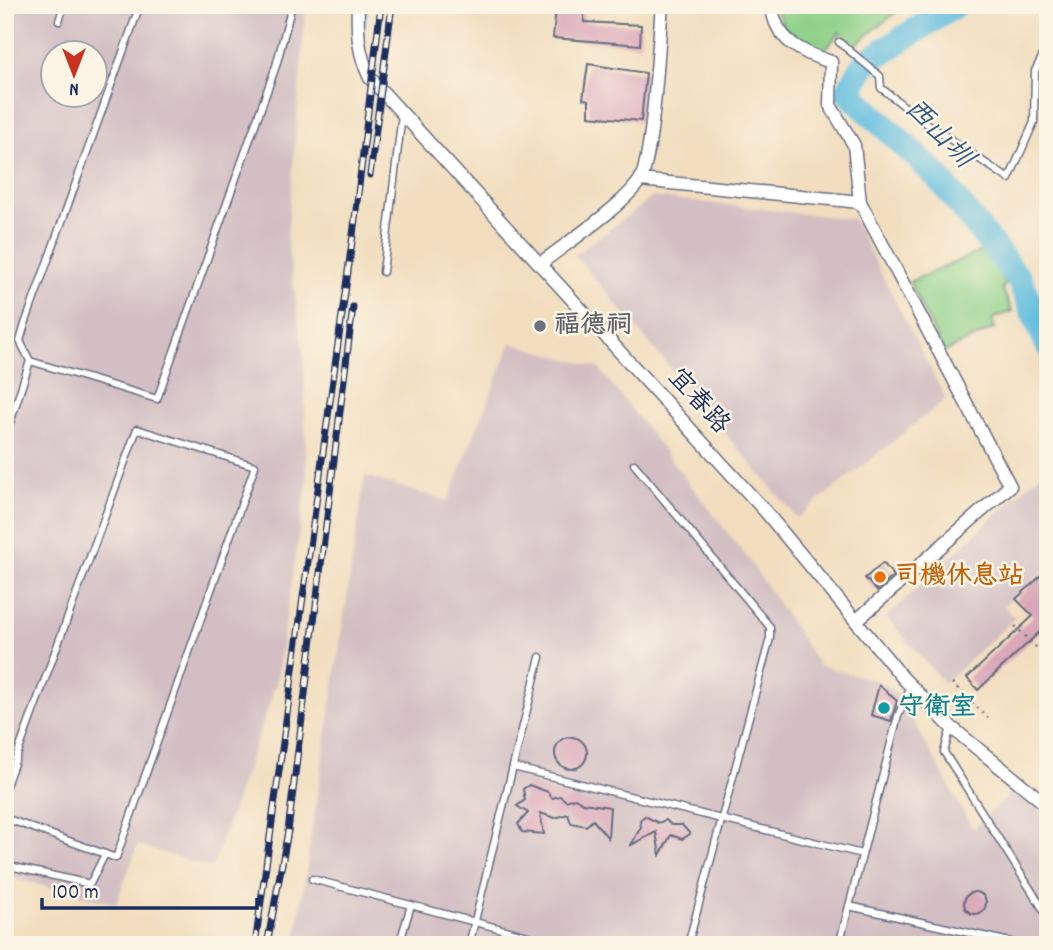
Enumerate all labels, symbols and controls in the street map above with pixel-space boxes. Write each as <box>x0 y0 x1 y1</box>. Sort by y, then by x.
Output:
north arrow <box>38 38 108 108</box>
text: N <box>69 74 79 101</box>
water label: 西山圳 <box>893 91 983 181</box>
place label: 福德祠 <box>554 308 632 345</box>
marker: 福德祠 <box>532 318 548 334</box>
street label: 宜春路 <box>658 361 738 443</box>
place label: 司機休息站 <box>894 559 1024 596</box>
marker: 司機休息站 <box>872 569 888 585</box>
place label: 守衛室 <box>898 690 976 727</box>
marker: 守衛室 <box>876 700 892 716</box>
scale bar <box>42 866 257 910</box>
text: 100 m <box>52 879 99 909</box>

